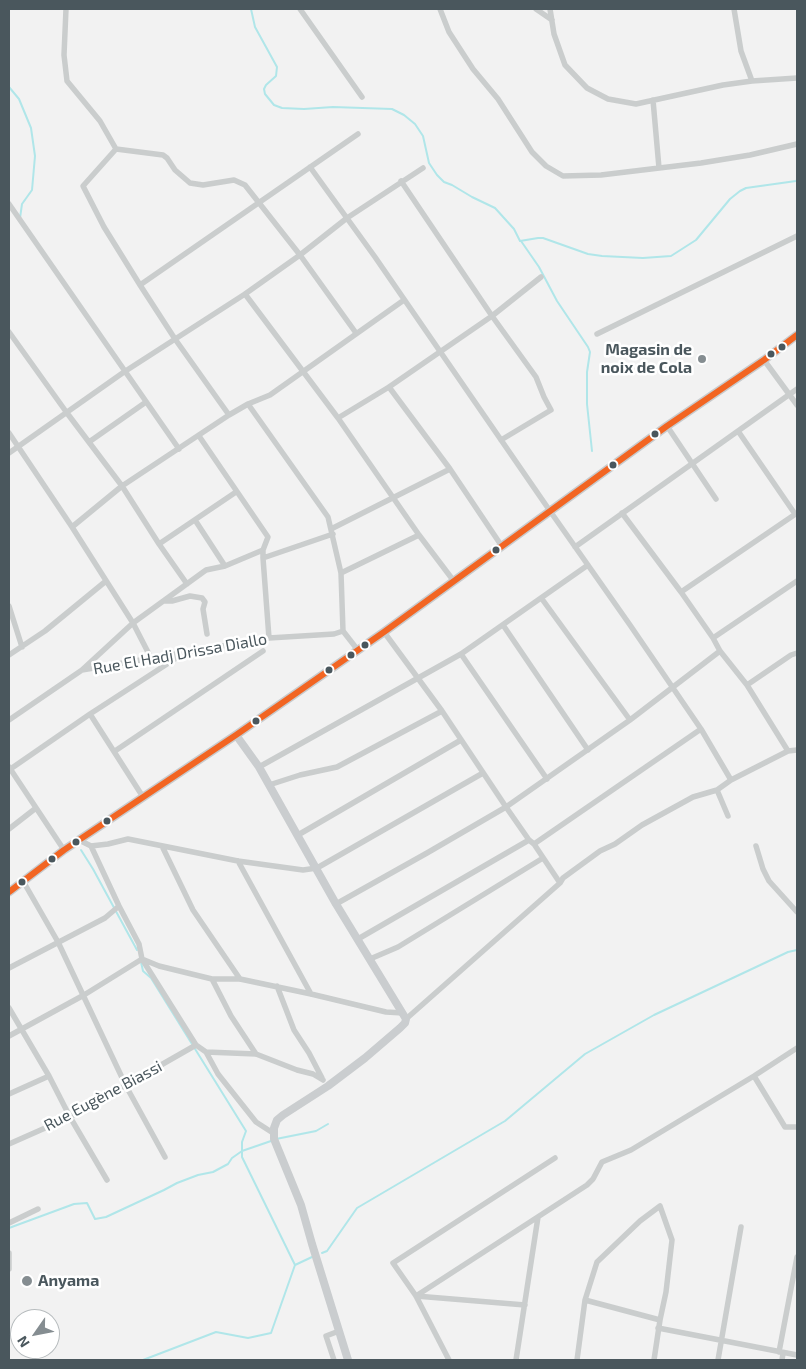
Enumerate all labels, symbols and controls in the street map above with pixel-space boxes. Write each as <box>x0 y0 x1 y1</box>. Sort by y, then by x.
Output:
place label: Magasin de noix de Cola <box>601 340 692 378</box>
unlabelled marker <box>777 342 787 352</box>
unlabelled marker <box>766 349 776 359</box>
marker: Magasin de noix de Cola <box>696 353 708 365</box>
unlabelled marker <box>650 429 660 439</box>
unlabelled marker <box>608 460 618 470</box>
unlabelled marker <box>491 545 501 555</box>
street label: Rue El Hadj Drissa Diallo <box>92 629 268 679</box>
unlabelled marker <box>360 640 370 650</box>
unlabelled marker <box>346 650 356 660</box>
unlabelled marker <box>324 665 334 675</box>
unlabelled marker <box>251 716 261 726</box>
unlabelled marker <box>102 816 112 826</box>
unlabelled marker <box>71 837 81 847</box>
unlabelled marker <box>47 854 57 864</box>
unlabelled marker <box>17 877 27 887</box>
street label: Rue Eugène Biassi <box>41 1057 165 1135</box>
place label: Anyama <box>38 1271 99 1291</box>
marker: Anyama <box>20 1274 34 1288</box>
north arrow <box>10 1309 60 1359</box>
text: N <box>13 1333 33 1351</box>

